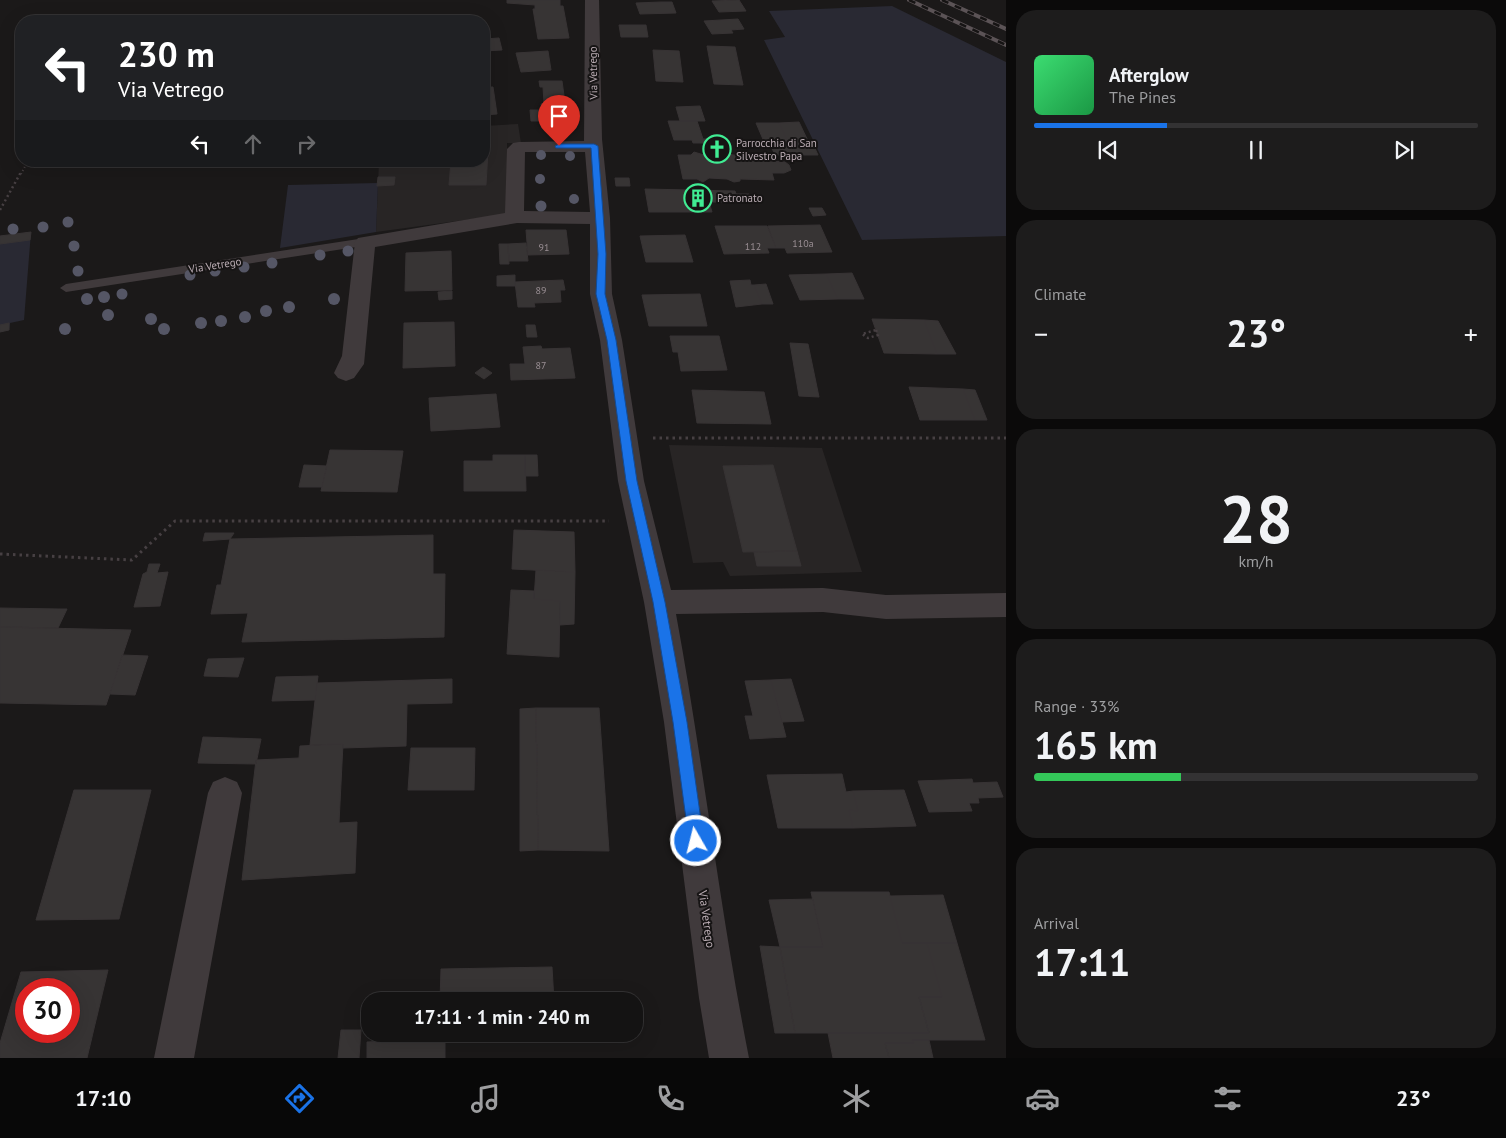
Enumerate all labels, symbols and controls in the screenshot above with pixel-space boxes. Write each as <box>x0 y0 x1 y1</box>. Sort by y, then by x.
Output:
text: 230 m <box>118 31 215 77</box>
icon: left <box>35 35 100 100</box>
street label: Via Vetrego <box>586 46 600 101</box>
text: Afterglow <box>1109 63 1189 87</box>
text: Via Vetrego <box>118 75 224 103</box>
text: The Pines <box>1109 87 1176 107</box>
pin <box>538 95 580 146</box>
icon: arrive <box>545 102 573 130</box>
icon: left <box>186 130 214 158</box>
icon: ahead <box>239 130 267 158</box>
icon: right <box>292 130 320 158</box>
church icon: Parrocchia di San Silvestro Papa <box>702 134 732 164</box>
place label: Parrocchia di San Silvestro Papa <box>736 136 817 163</box>
icon: previous <box>1094 136 1122 164</box>
icon: pause <box>1242 136 1270 164</box>
icon: next <box>1390 136 1418 164</box>
building icon: Patronato <box>683 183 713 213</box>
place label: Patronato <box>717 191 763 205</box>
house number: 110a <box>792 237 814 250</box>
house number: 112 <box>745 240 761 253</box>
house number: 91 <box>539 241 549 254</box>
street label: Via Vetrego <box>187 254 242 276</box>
house number: 89 <box>536 284 546 297</box>
text: Climate <box>1034 284 1086 304</box>
text: 23° <box>1226 308 1286 357</box>
text: − <box>1034 315 1048 352</box>
text: + <box>1464 315 1478 352</box>
house number: 87 <box>536 359 546 372</box>
text: 28 <box>1219 476 1293 560</box>
text: km/h <box>1238 551 1274 571</box>
text: Range · 33% <box>1034 696 1119 716</box>
text: 165 km <box>1034 720 1158 769</box>
position arrow <box>669 814 721 866</box>
street label: Via Vetrego <box>695 888 718 949</box>
text: Arrival <box>1034 913 1079 933</box>
text: 17:11 <box>1034 937 1130 986</box>
speed limit sign: 30 <box>15 978 80 1043</box>
text: 17:11 · 1 min · 240 m <box>414 1005 590 1029</box>
icon: directions <box>282 1081 317 1116</box>
icon: music <box>468 1081 503 1116</box>
icon: phone <box>653 1081 688 1116</box>
icon: climate <box>839 1081 874 1116</box>
icon: car <box>1025 1081 1060 1116</box>
icon: filters <box>1210 1081 1245 1116</box>
text: 17:10 <box>75 1084 131 1112</box>
text: 23° <box>1396 1084 1431 1112</box>

